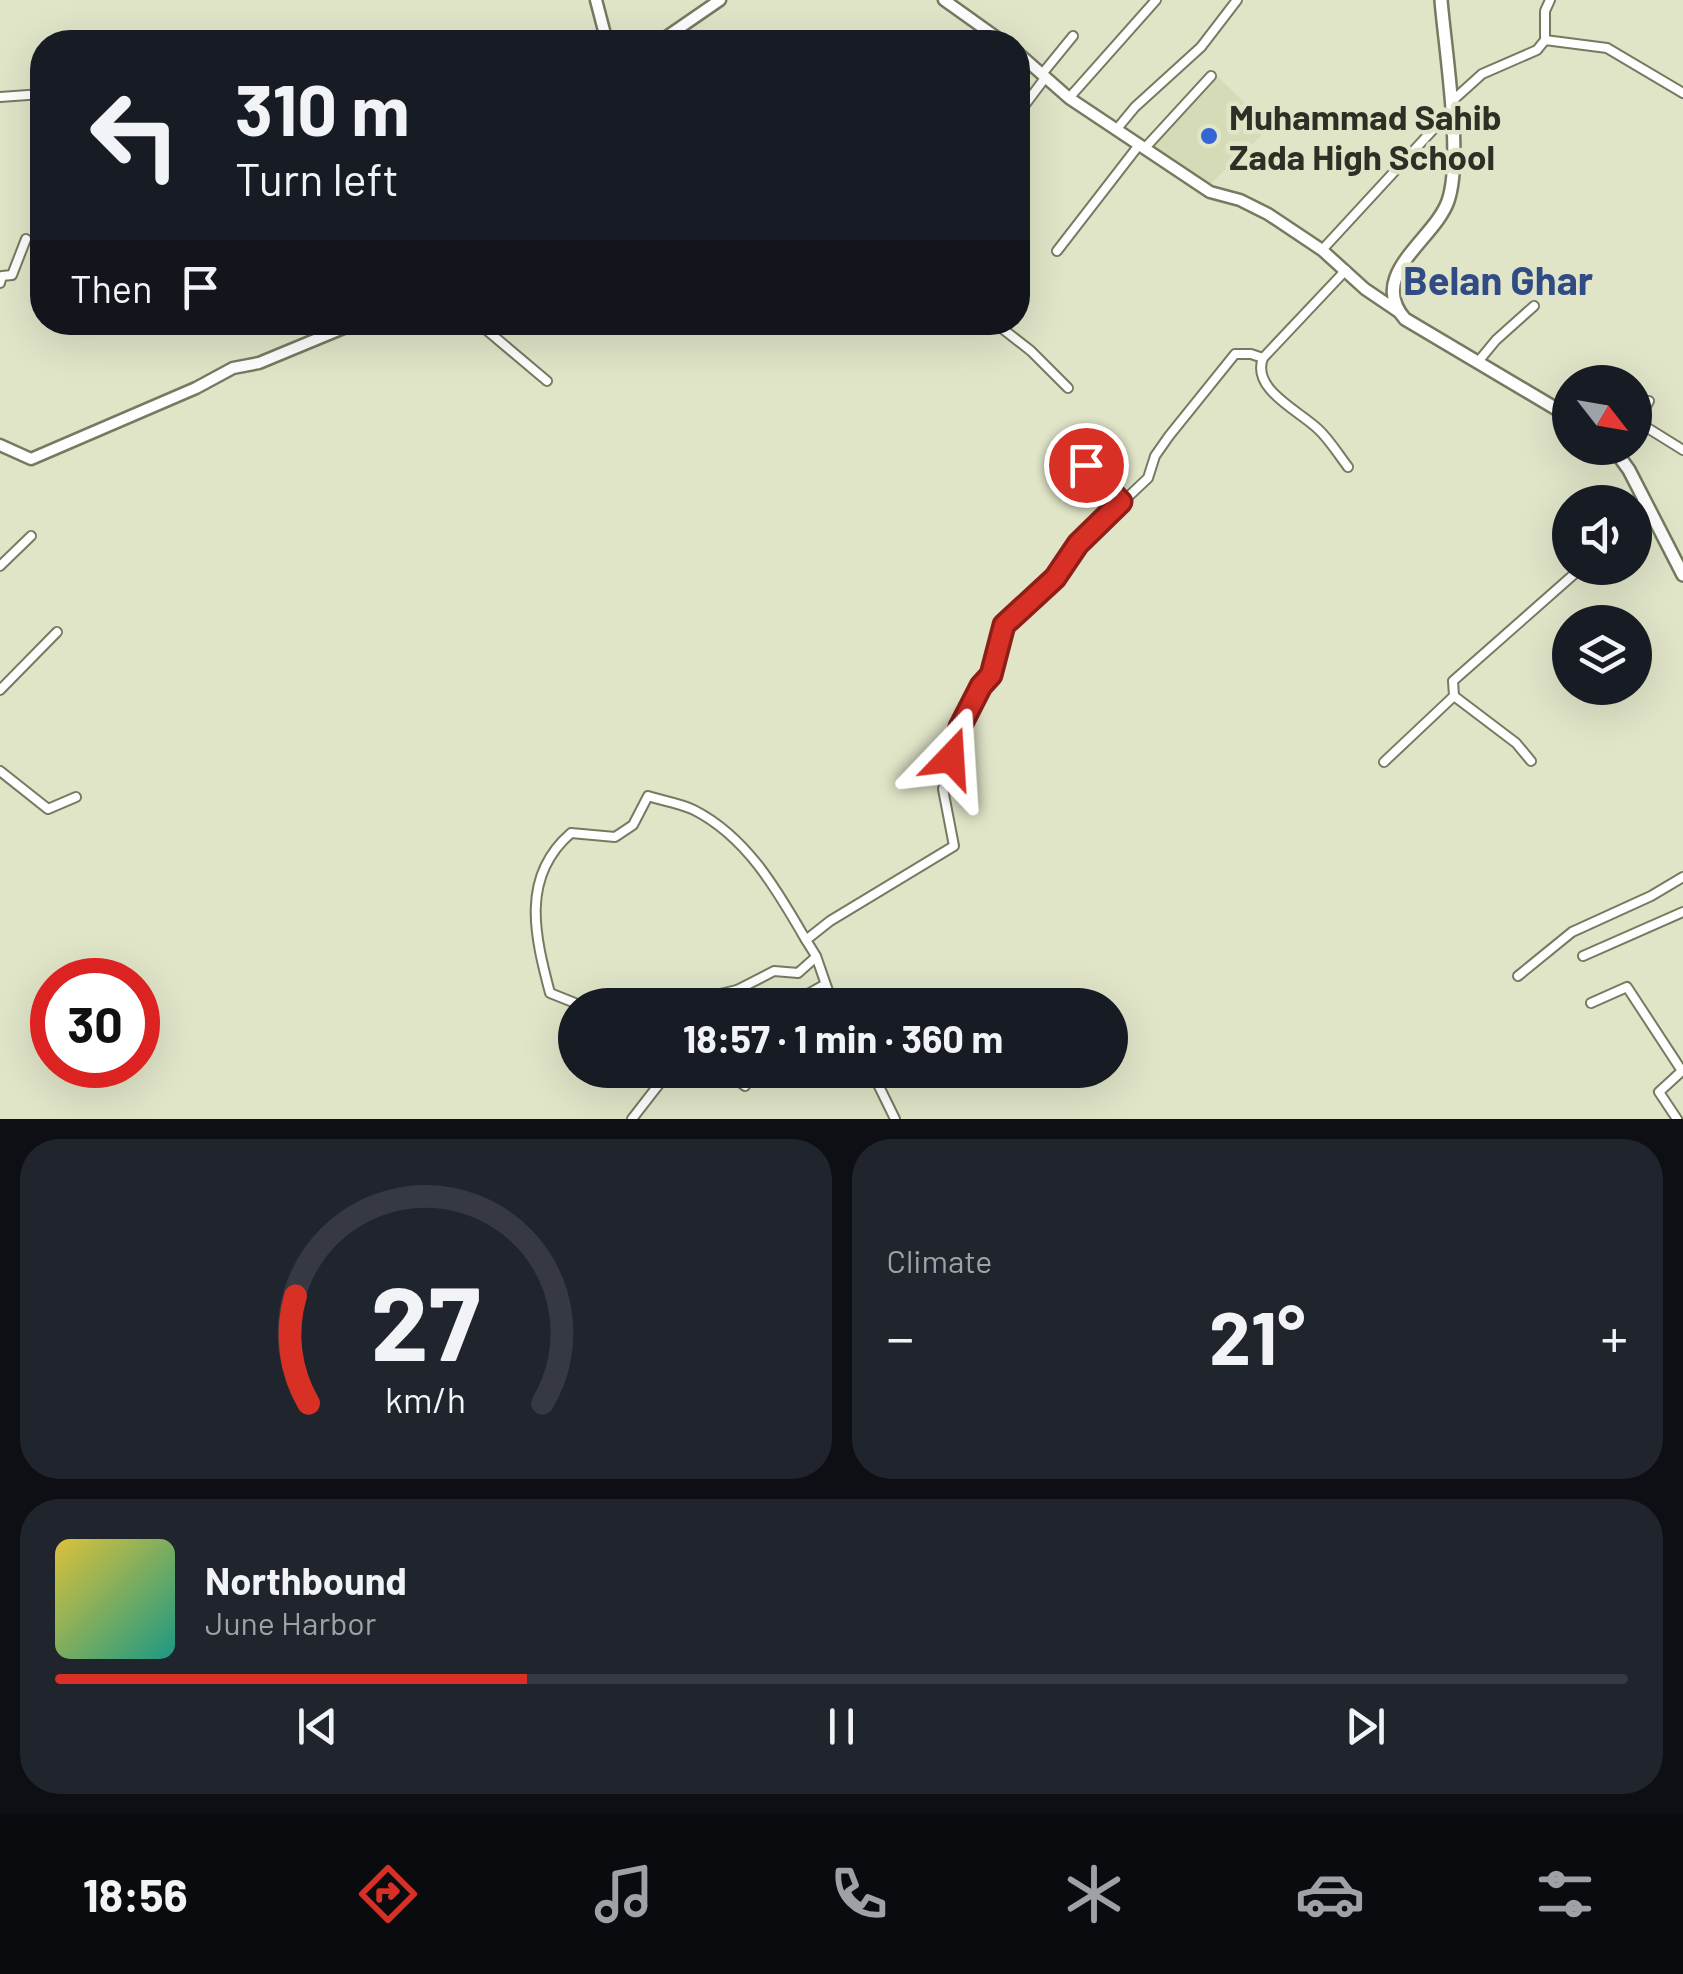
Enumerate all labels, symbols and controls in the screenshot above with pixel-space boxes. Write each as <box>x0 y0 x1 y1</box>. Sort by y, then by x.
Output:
text: 310 m <box>235 66 410 150</box>
icon: left <box>70 70 200 200</box>
place label: Muhammad Sahib Zada High School <box>1229 95 1501 177</box>
marker: Muhammad Sahib Zada High School <box>1198 125 1220 147</box>
text: Turn left <box>235 151 399 205</box>
district label: Belan Ghar <box>1403 255 1593 303</box>
icon: arrive <box>173 260 228 315</box>
text: Then <box>70 265 153 311</box>
north arrow <box>1552 365 1652 465</box>
map controls <box>1552 365 1652 705</box>
pin <box>1044 423 1129 508</box>
icon: arrive <box>1059 438 1114 493</box>
button: sound <box>1552 485 1652 585</box>
button: layers <box>1552 605 1652 705</box>
position arrow <box>899 706 1003 810</box>
speed limit sign: 30 <box>30 958 160 1088</box>
text: 18:57 · 1 min · 360 m <box>683 1015 1003 1061</box>
text: Climate <box>887 1241 992 1279</box>
text: 27 <box>371 1257 481 1382</box>
text: 21° <box>1209 1290 1305 1380</box>
text: − <box>887 1303 914 1369</box>
text: + <box>1600 1303 1628 1369</box>
text: km/h <box>385 1377 466 1420</box>
text: Northbound <box>205 1557 407 1603</box>
text: June Harbor <box>205 1603 376 1641</box>
icon: previous <box>290 1699 345 1754</box>
icon: pause <box>814 1699 869 1754</box>
icon: next <box>1338 1699 1393 1754</box>
icon: directions <box>353 1859 423 1929</box>
icon: music <box>589 1859 659 1929</box>
icon: phone <box>824 1859 894 1929</box>
icon: climate <box>1059 1859 1129 1929</box>
icon: car <box>1295 1859 1365 1929</box>
icon: filters <box>1530 1859 1600 1929</box>
text: 18:56 <box>83 1867 188 1921</box>

